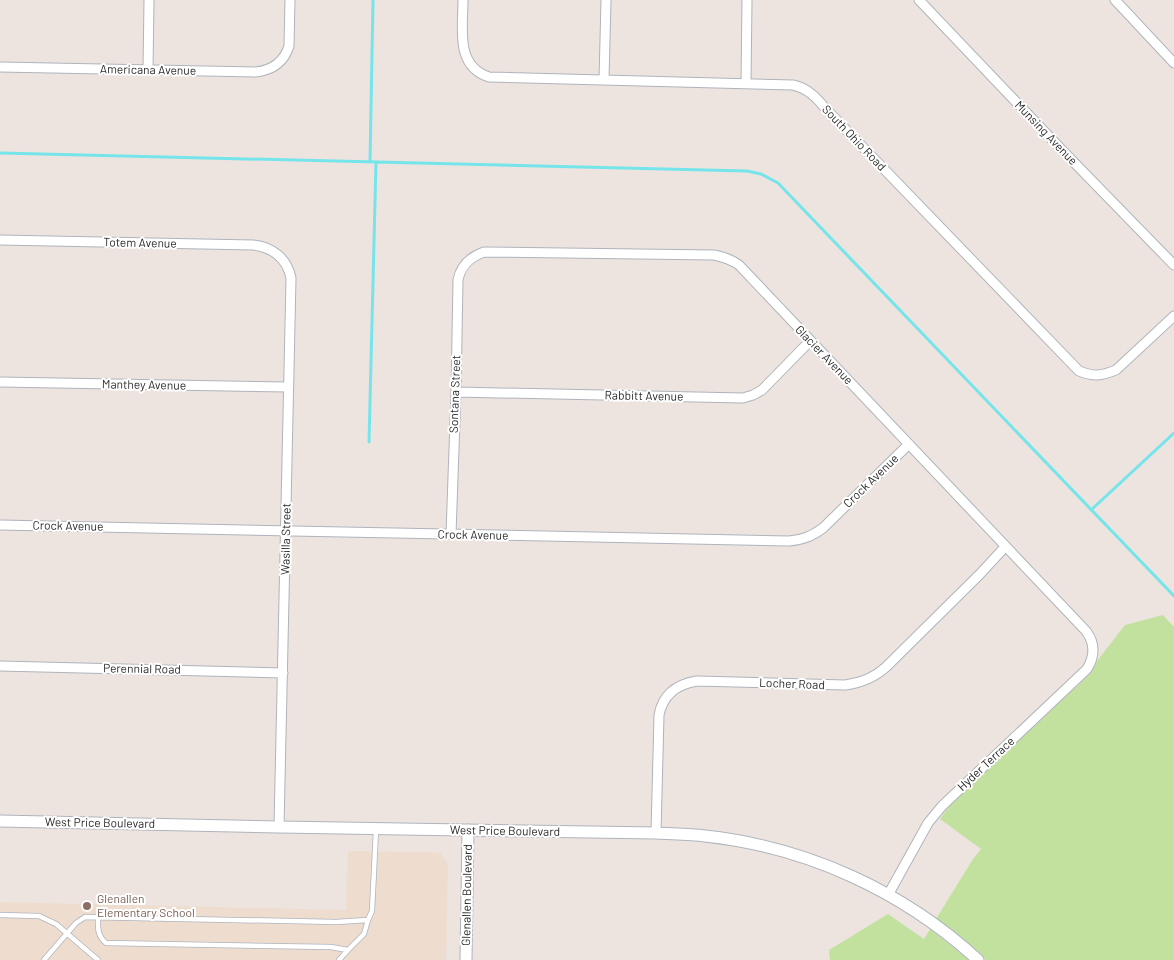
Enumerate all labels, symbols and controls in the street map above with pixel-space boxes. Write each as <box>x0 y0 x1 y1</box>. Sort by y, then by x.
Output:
street label: Americana Avenue <box>100 61 196 77</box>
street label: Munsing Avenue <box>1013 97 1081 167</box>
street label: South Ohio Road <box>820 102 890 173</box>
street label: Totem Avenue <box>103 234 177 250</box>
street label: Glacier Avenue <box>793 322 856 387</box>
street label: Sontana Street <box>446 355 462 433</box>
street label: Manthey Avenue <box>102 376 186 392</box>
street label: Rabbitt Avenue <box>604 387 684 403</box>
street label: Crock Avenue <box>840 451 901 510</box>
street label: Wasilla Street <box>277 503 293 575</box>
street label: Crock Avenue <box>32 517 104 533</box>
street label: Crock Avenue <box>437 526 509 542</box>
street label: Perennial Road <box>103 660 181 676</box>
street label: Locher Road <box>759 675 825 691</box>
street label: Hyder Terrace <box>954 733 1017 793</box>
street label: West Price Boulevard <box>45 814 155 830</box>
street label: West Price Boulevard <box>450 822 560 838</box>
street label: Glenallen Boulevard <box>458 844 474 946</box>
place label: Glenallen Elementary School <box>97 891 195 919</box>
marker: Glenallen Elementary School <box>81 900 93 912</box>

